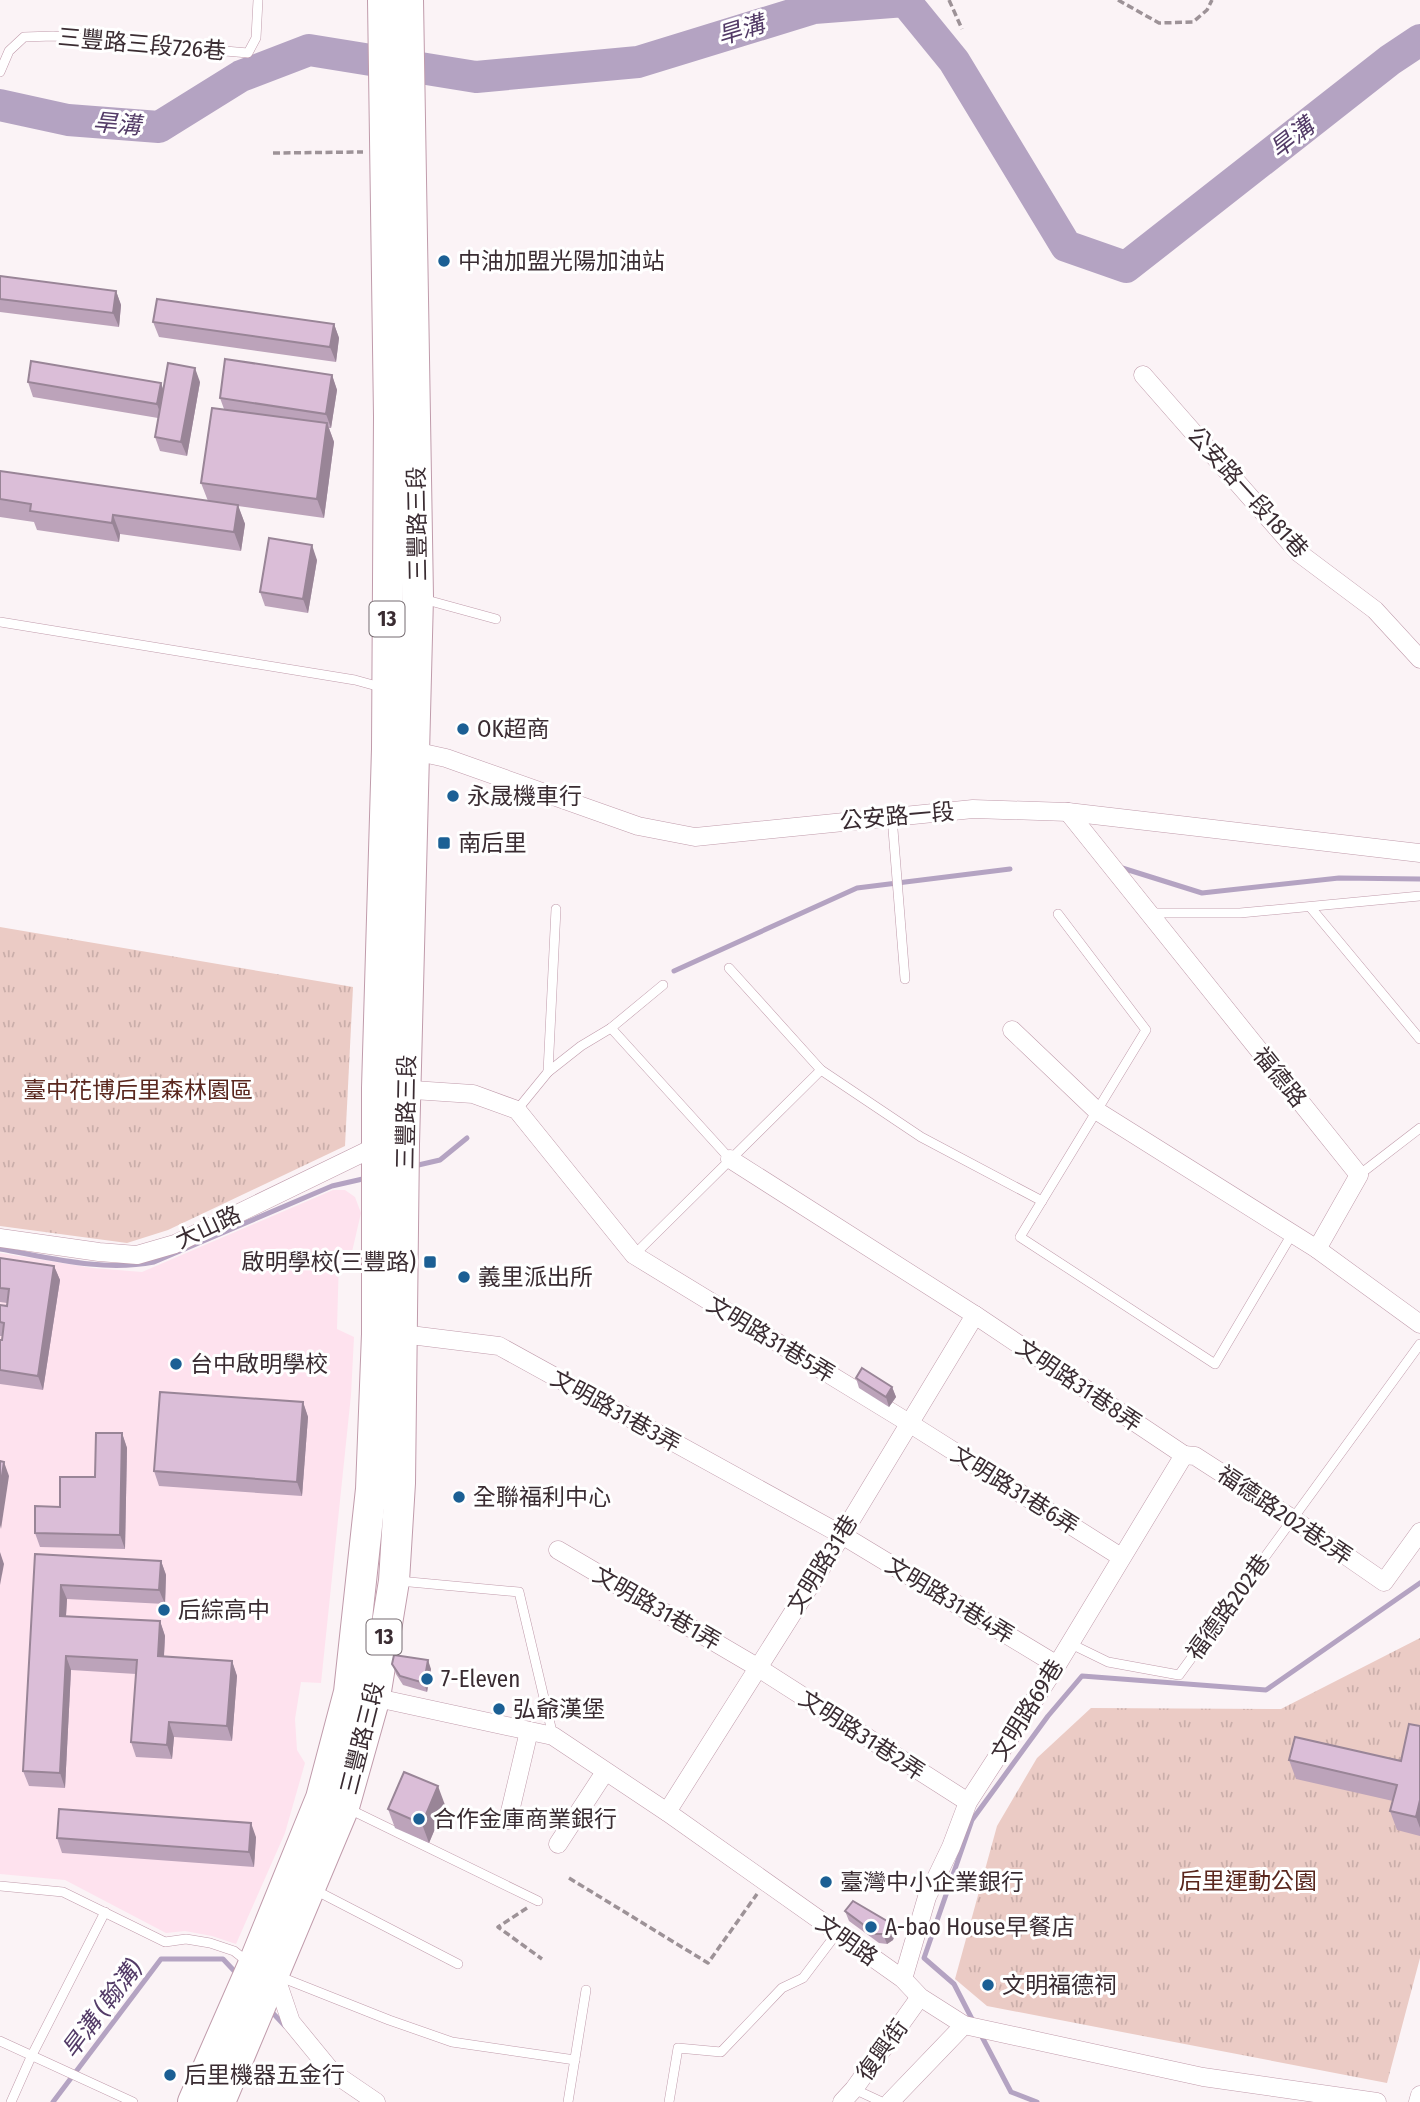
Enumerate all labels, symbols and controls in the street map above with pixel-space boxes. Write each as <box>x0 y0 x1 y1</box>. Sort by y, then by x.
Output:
water label: 旱溝 <box>714 9 771 50</box>
street label: 三豐路三段726巷 <box>57 23 227 65</box>
water label: 旱溝 <box>92 108 145 140</box>
water label: 旱溝 <box>1264 110 1322 164</box>
place label: 中油加盟光陽加油站 <box>458 247 665 275</box>
marker: 中油加盟光陽加油站 <box>436 253 452 269</box>
street label: 公安路一段181巷 <box>1182 421 1314 563</box>
street label: 三豐路三段 <box>402 466 432 582</box>
road number: 13 <box>370 602 404 636</box>
place label: OK超商 <box>477 715 550 743</box>
marker: OK超商 <box>455 721 471 737</box>
place label: 永晟機車行 <box>467 782 582 810</box>
marker: 永晟機車行 <box>445 788 461 804</box>
street label: 公安路一段 <box>838 797 956 835</box>
place label: 南后里 <box>458 829 527 857</box>
marker: 南后里 <box>436 835 452 851</box>
street label: 福德路 <box>1247 1041 1313 1113</box>
street label: 三豐路三段 <box>391 1054 421 1170</box>
park label: 臺中花博后里森林園區 <box>23 1076 253 1104</box>
street label: 大山路 <box>171 1200 245 1254</box>
place label: 啟明學校(三豐路) <box>241 1248 416 1276</box>
marker: 啟明學校(三豐路) <box>422 1254 438 1270</box>
place label: 義里派出所 <box>478 1263 593 1291</box>
marker: 義里派出所 <box>456 1269 472 1285</box>
street label: 文明路31巷5弄 <box>702 1290 840 1388</box>
street label: 文明路31巷8弄 <box>1011 1333 1147 1437</box>
place label: 台中啟明學校 <box>190 1350 328 1378</box>
marker: 台中啟明學校 <box>168 1356 184 1372</box>
street label: 文明路31巷3弄 <box>546 1364 686 1458</box>
street label: 文明路31巷6弄 <box>946 1440 1084 1540</box>
street label: 福德路202巷2弄 <box>1212 1459 1358 1571</box>
place label: 全聯福利中心 <box>473 1483 611 1511</box>
marker: 全聯福利中心 <box>451 1489 467 1505</box>
street label: 文明路31巷 <box>781 1510 863 1618</box>
street label: 福德路202巷 <box>1180 1549 1276 1665</box>
street label: 文明路31巷4弄 <box>881 1551 1019 1649</box>
street label: 文明路31巷1弄 <box>588 1560 726 1656</box>
place label: 后綜高中 <box>178 1596 270 1624</box>
marker: 后綜高中 <box>156 1602 172 1618</box>
road number: 13 <box>366 1620 402 1654</box>
street label: 文明路69巷 <box>985 1654 1069 1766</box>
place label: 7-Eleven <box>441 1665 520 1693</box>
marker: 7-Eleven <box>419 1671 435 1687</box>
street label: 三豐路三段 <box>335 1679 389 1797</box>
street label: 文明路31巷2弄 <box>794 1684 930 1786</box>
place label: 弘爺漢堡 <box>513 1695 605 1723</box>
marker: 弘爺漢堡 <box>491 1701 507 1717</box>
place label: 合作金庫商業銀行 <box>433 1805 617 1833</box>
marker: 合作金庫商業銀行 <box>411 1811 427 1827</box>
park label: 后里運動公園 <box>1179 1867 1317 1895</box>
place label: 臺灣中小企業銀行 <box>840 1868 1024 1896</box>
marker: 臺灣中小企業銀行 <box>818 1874 834 1890</box>
street label: 文明路 <box>811 1909 883 1971</box>
place label: A-bao House早餐店 <box>885 1913 1074 1941</box>
marker: A-bao House早餐店 <box>863 1919 879 1935</box>
water label: 旱溝 (翰溝) <box>56 1954 148 2063</box>
place label: 文明福德祠 <box>1002 1971 1117 1999</box>
marker: 文明福德祠 <box>980 1977 996 1993</box>
street label: 復興街 <box>850 2014 914 2086</box>
place label: 后里機器五金行 <box>184 2061 345 2089</box>
marker: 后里機器五金行 <box>162 2067 178 2083</box>

